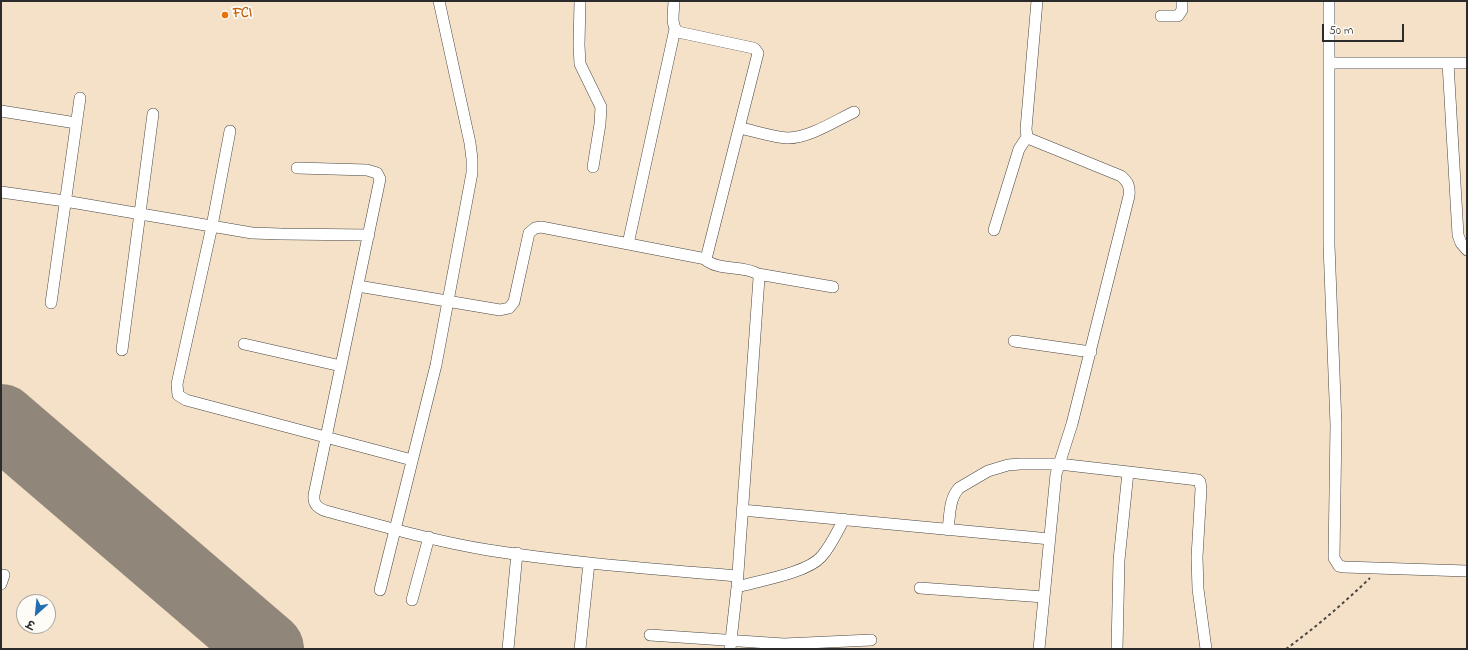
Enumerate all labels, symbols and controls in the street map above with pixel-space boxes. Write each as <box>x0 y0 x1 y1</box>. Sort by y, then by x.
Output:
place label: FCI <box>233 7 252 23</box>
marker: FCI <box>220 10 230 20</box>
scale bar <box>1324 16 1406 42</box>
text: 50 m <box>1329 22 1353 40</box>
north arrow <box>16 594 56 634</box>
text: उ <box>24 615 38 633</box>

